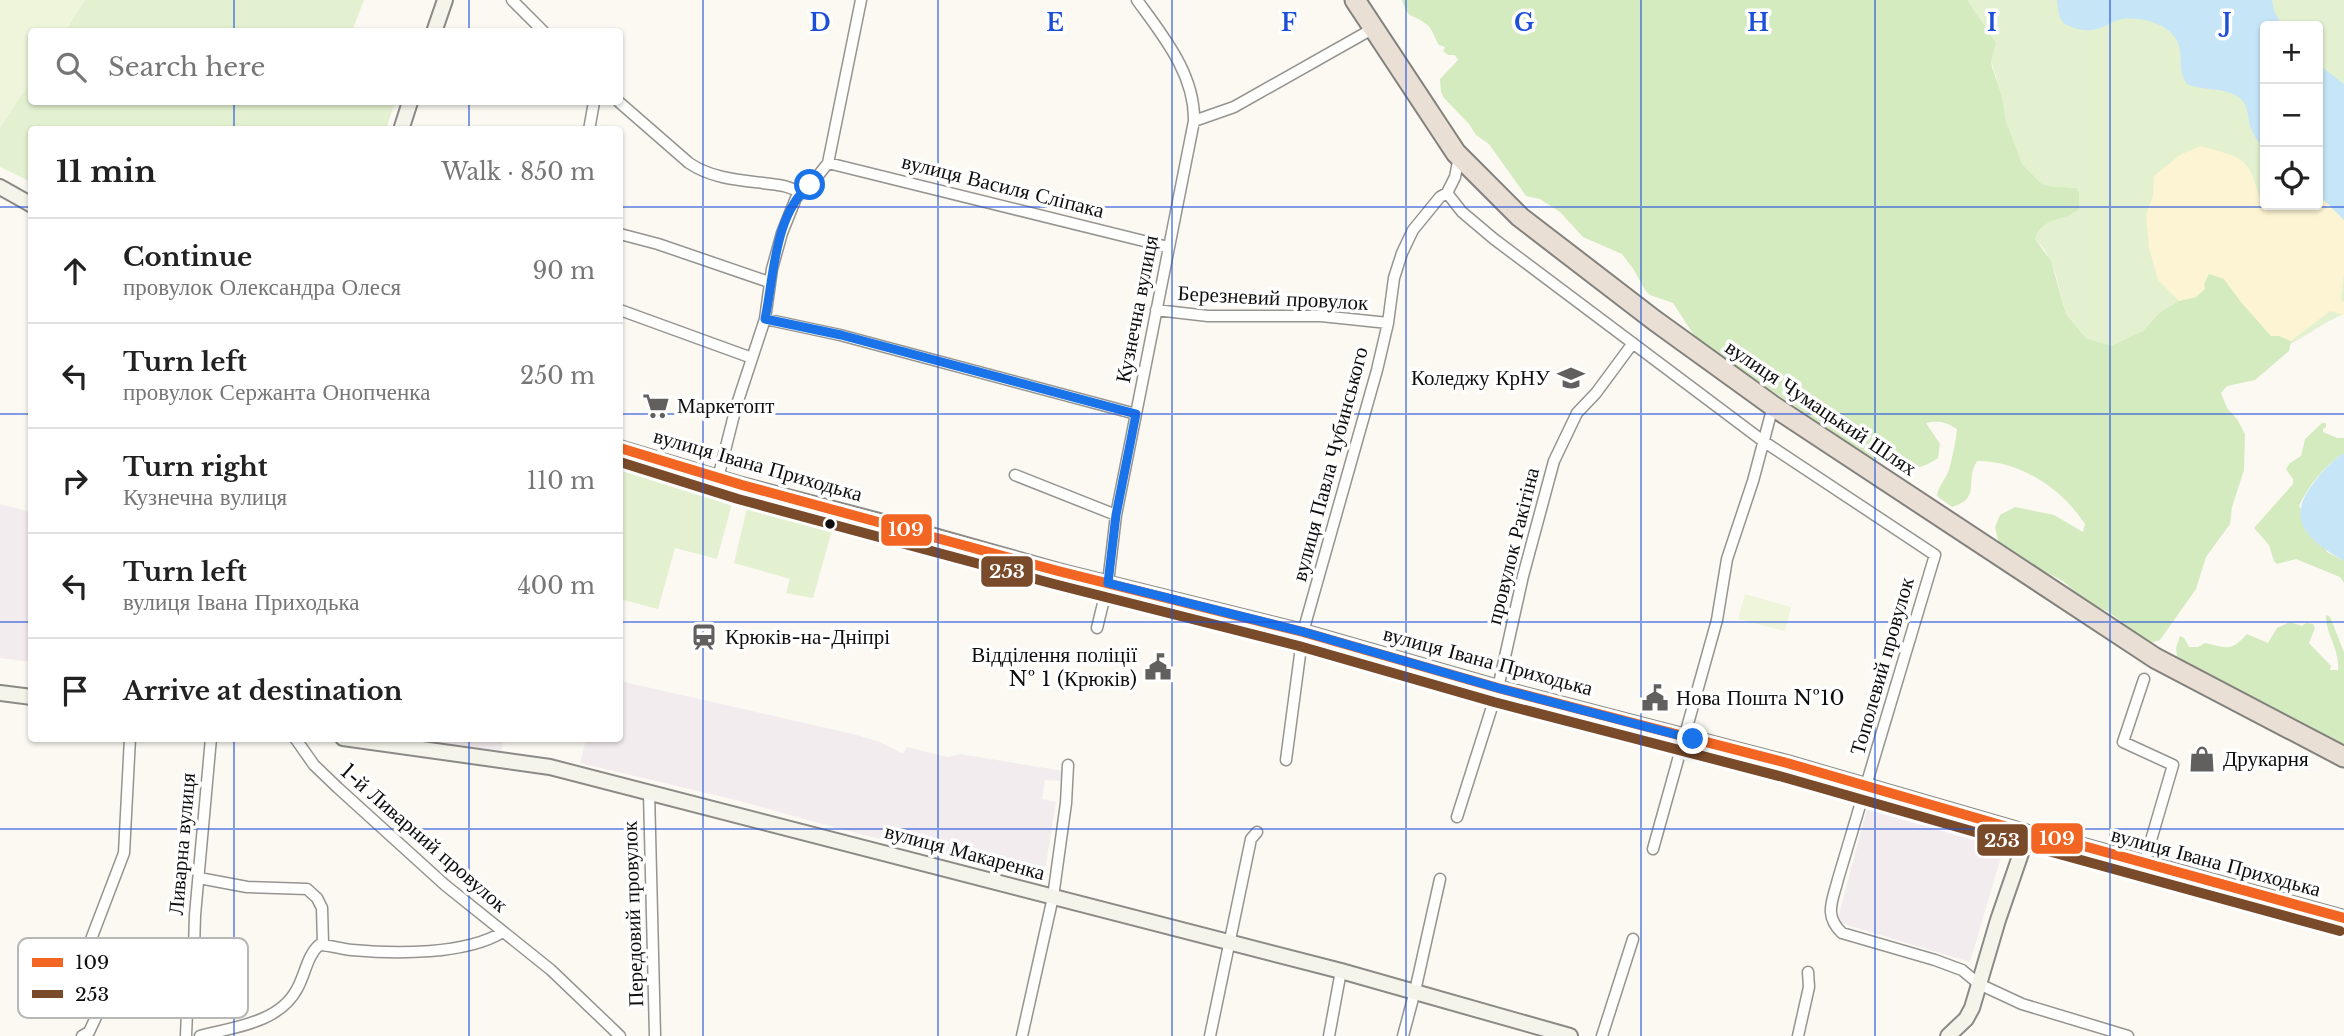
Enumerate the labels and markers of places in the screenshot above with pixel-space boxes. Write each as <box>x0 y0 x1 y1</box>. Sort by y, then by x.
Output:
school or university icon: Коледжу КрНУ <box>1556 363 1586 393</box>
place label: Коледжу КрНУ <box>1411 365 1550 391</box>
supermarket icon: Маркетопт <box>641 391 671 421</box>
place label: Маркетопт <box>677 393 774 419</box>
unlabelled marker <box>823 517 837 531</box>
station icon: Крюків-на-Дніпрі <box>689 622 719 652</box>
place label: Крюків-на-Дніпрі <box>725 624 890 650</box>
place label: Відділення поліції № 1 (Крюків) <box>971 642 1137 692</box>
public building icon: Відділення поліції № 1 (Крюків) <box>1143 652 1173 682</box>
public building icon: Нова Пошта №10 <box>1640 683 1670 713</box>
place label: Нова Пошта №10 <box>1676 685 1845 711</box>
shop icon: Друкарня <box>2187 744 2217 774</box>
place label: Друкарня <box>2223 746 2309 772</box>

